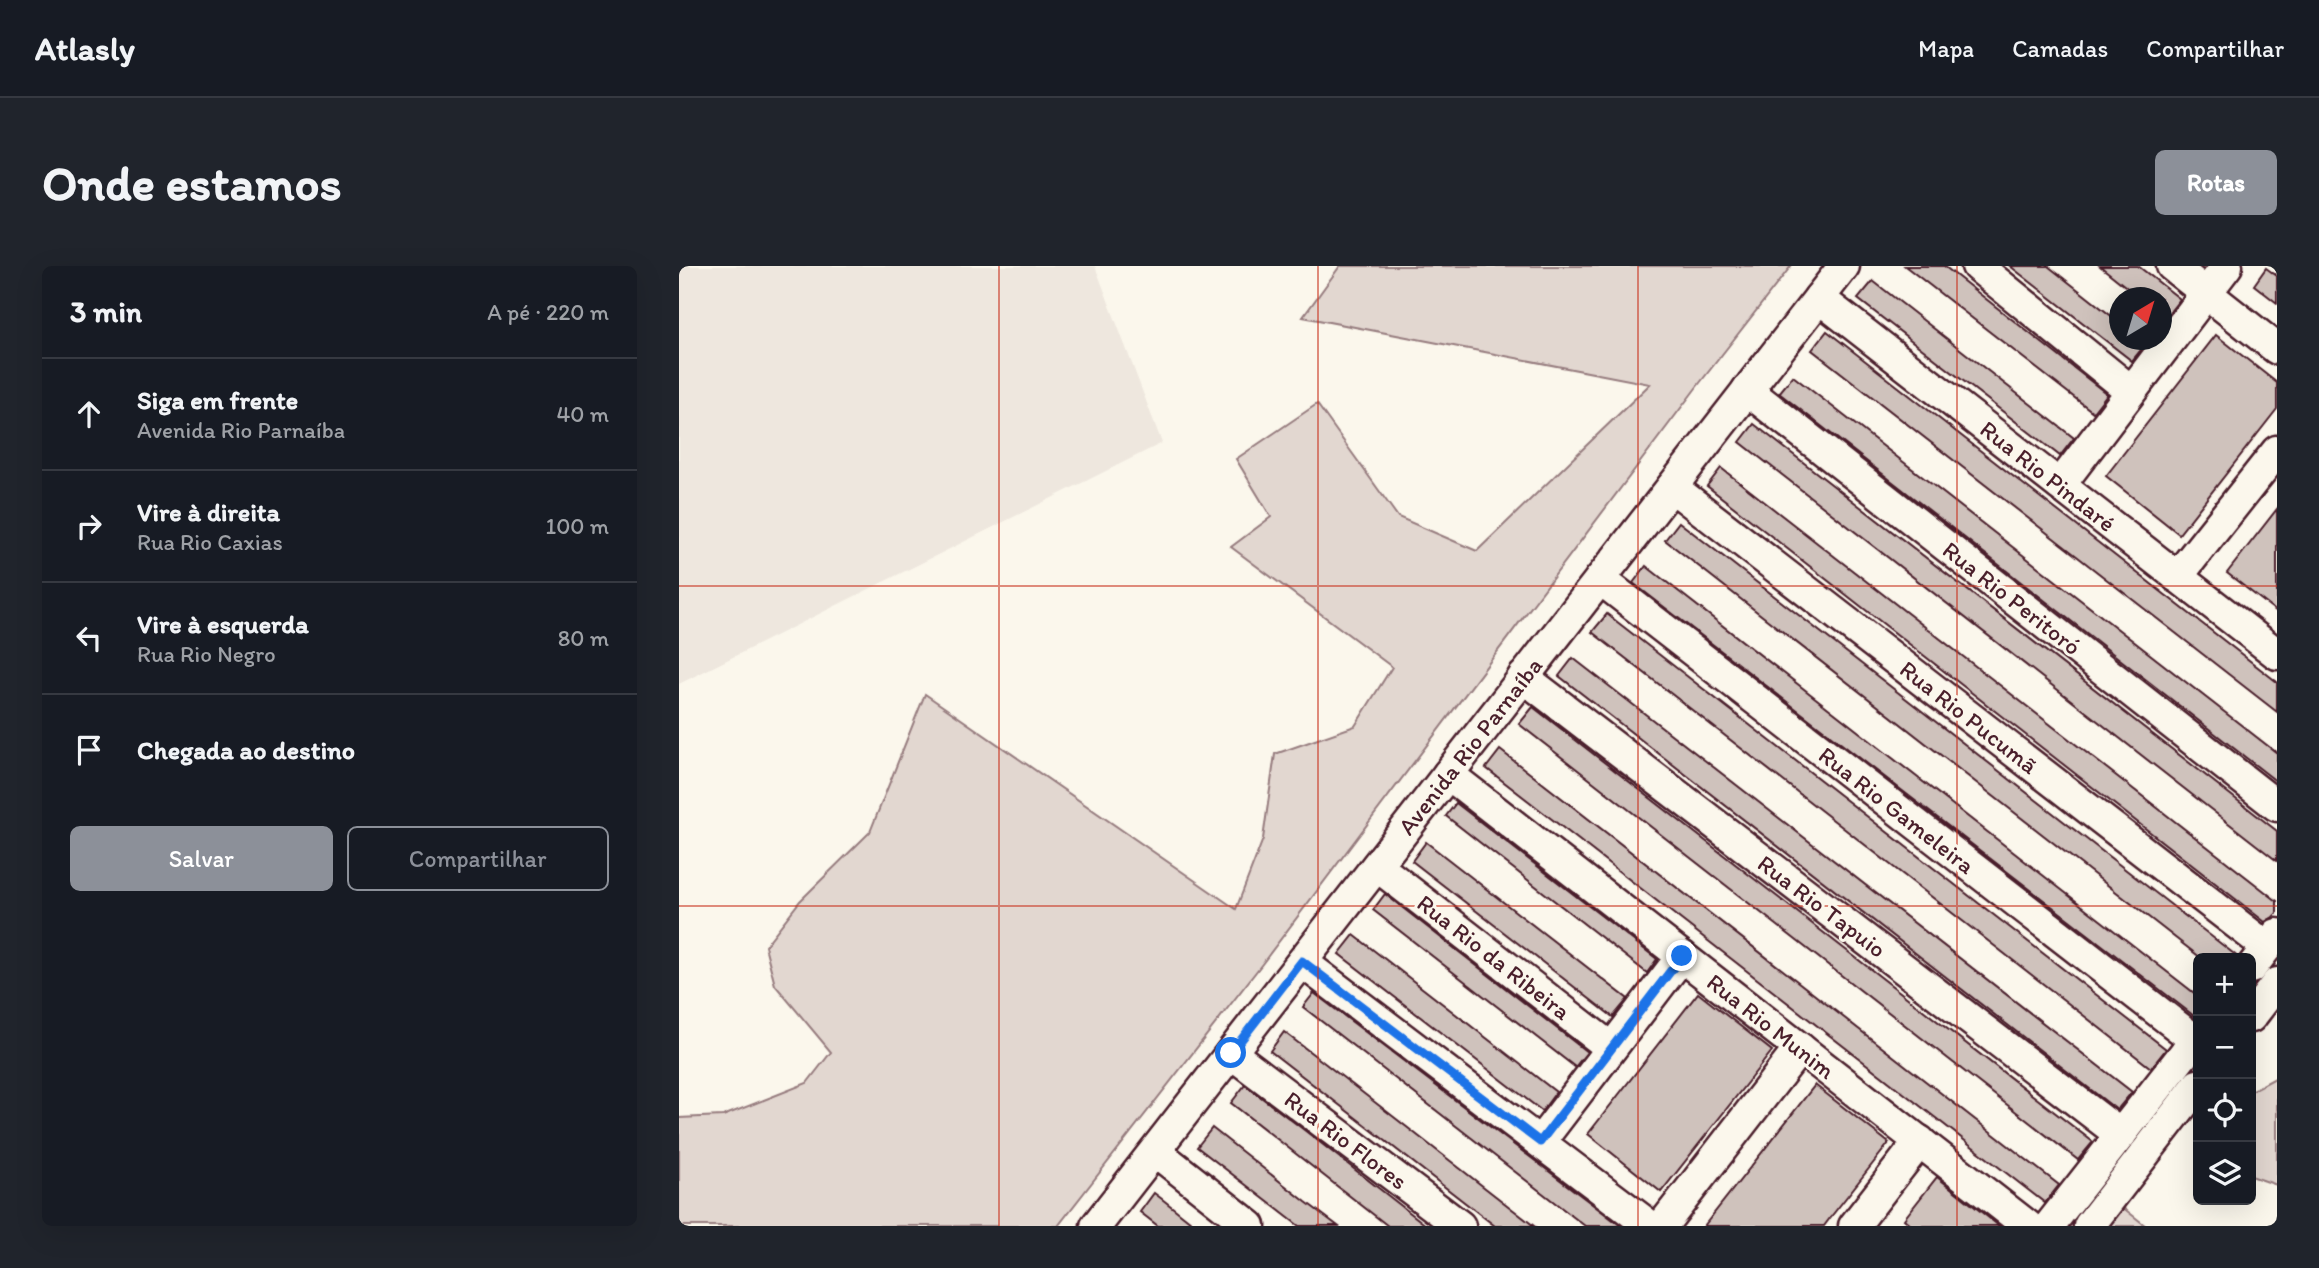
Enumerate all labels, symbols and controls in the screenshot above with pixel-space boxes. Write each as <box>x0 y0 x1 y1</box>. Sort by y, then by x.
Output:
text: Atlasly <box>35 29 135 68</box>
text: Mapa <box>1918 34 1974 63</box>
text: Camadas <box>2012 34 2108 63</box>
text: Compartilhar <box>2146 34 2284 63</box>
button: Rotas <box>2155 150 2277 215</box>
text: Onde estamos <box>42 153 342 212</box>
north arrow <box>2109 287 2172 350</box>
text: 3 min <box>70 293 142 330</box>
text: A pé · 220 m <box>487 298 609 326</box>
text: Siga em frente <box>137 384 298 416</box>
icon: ahead <box>70 395 108 433</box>
text: 40 m <box>556 400 609 428</box>
street label: Rua Rio Pindaré <box>1975 414 2121 538</box>
text: Avenida Rio Parnaíba <box>137 416 345 444</box>
text: Vire à direita <box>137 496 280 528</box>
icon: right <box>70 507 108 545</box>
text: 100 m <box>545 512 609 540</box>
text: Rua Rio Caxias <box>137 528 283 556</box>
street label: Rua Rio Peritoró <box>1937 535 2087 661</box>
text: Vire à esquerda <box>137 608 309 640</box>
icon: left <box>70 619 108 657</box>
text: 80 m <box>558 624 609 652</box>
text: Rua Rio Negro <box>137 640 276 668</box>
street label: Avenida Rio Parnaíba <box>1392 651 1548 840</box>
street label: Rua Rio Pucumã <box>1894 654 2044 780</box>
icon: arrive <box>70 731 108 769</box>
text: Chegada ao destino <box>137 734 355 766</box>
street label: Rua Rio Gameleira <box>1813 740 1981 880</box>
button: Salvar <box>70 826 333 891</box>
button: Compartilhar <box>347 826 609 891</box>
street label: Rua Rio Tapuio <box>1752 848 1892 964</box>
street label: Rua Rio da Ribeira <box>1411 888 1577 1026</box>
route end <box>1666 940 1697 971</box>
map controls <box>2193 953 2256 1205</box>
button: + <box>2193 953 2256 1016</box>
street label: Rua Rio Munim <box>1701 967 1841 1085</box>
button: − <box>2193 1016 2256 1079</box>
route start <box>1215 1037 1246 1068</box>
button: locate <box>2193 1079 2256 1142</box>
street label: Rua Rio Flores <box>1279 1084 1413 1196</box>
button: layers <box>2193 1142 2256 1205</box>

